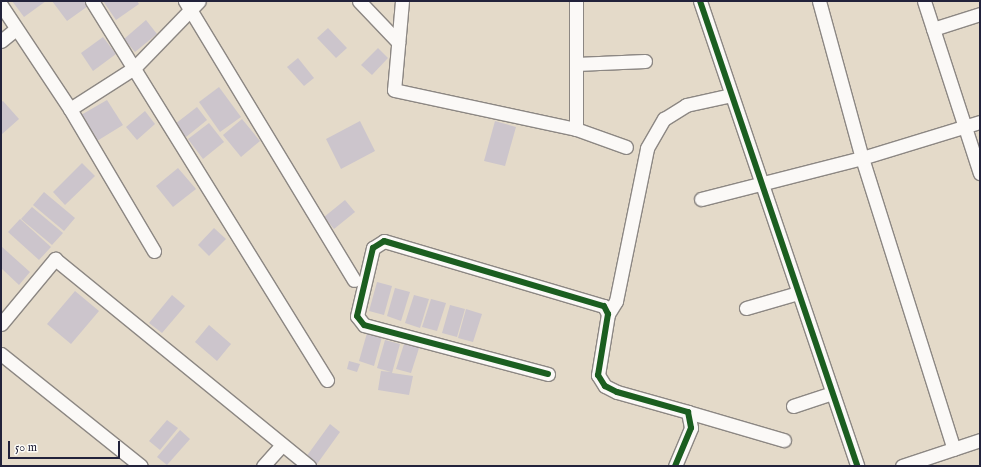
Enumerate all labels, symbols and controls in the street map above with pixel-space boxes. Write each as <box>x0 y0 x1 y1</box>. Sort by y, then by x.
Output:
scale bar <box>10 433 122 459</box>
text: 50 m <box>15 440 37 455</box>

